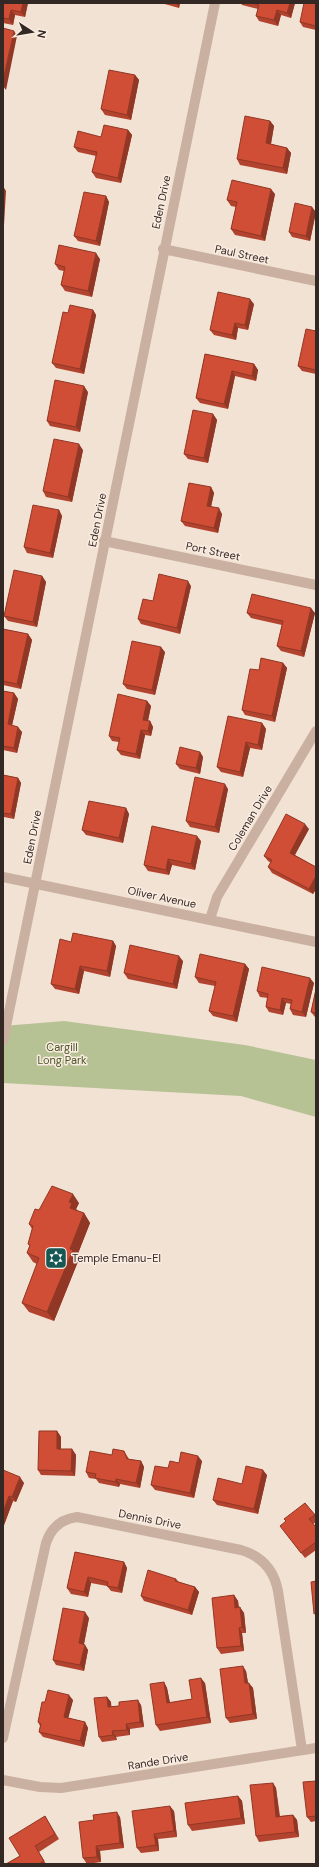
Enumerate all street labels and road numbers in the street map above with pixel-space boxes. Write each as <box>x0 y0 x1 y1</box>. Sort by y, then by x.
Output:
street label: Eden Drive <box>148 174 174 230</box>
street label: Paul Street <box>214 241 270 267</box>
street label: Eden Drive <box>85 492 109 548</box>
street label: Port Street <box>185 538 241 564</box>
street label: Coleman Drive <box>225 783 275 853</box>
street label: Eden Drive <box>20 809 44 865</box>
street label: Oliver Avenue <box>126 883 198 911</box>
street label: Dennis Drive <box>117 1506 183 1532</box>
street label: Rande Drive <box>127 1749 189 1773</box>

